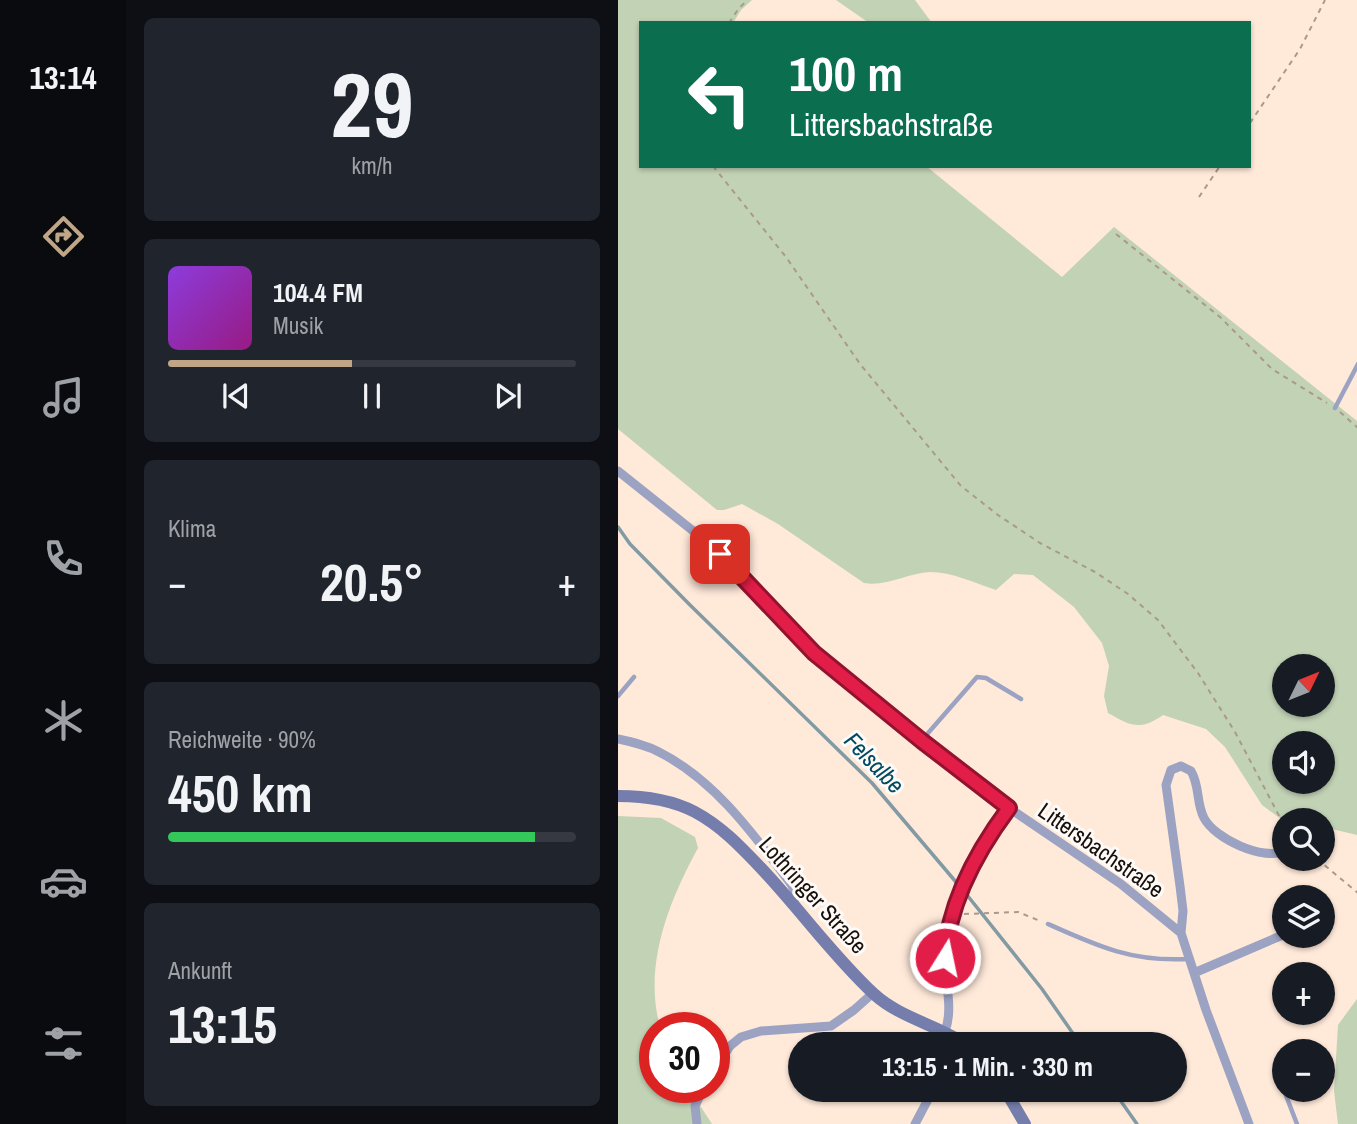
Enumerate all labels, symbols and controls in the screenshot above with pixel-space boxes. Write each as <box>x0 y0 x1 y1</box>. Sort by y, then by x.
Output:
text: 100 m <box>789 40 903 106</box>
text: 29 <box>331 43 414 165</box>
icon: left <box>674 49 765 140</box>
text: 13:14 <box>29 56 97 99</box>
text: Littersbachstraße <box>789 103 993 146</box>
text: km/h <box>352 150 392 181</box>
icon: directions <box>39 212 88 261</box>
text: 104.4 FM <box>273 275 363 310</box>
text: Musik <box>273 310 323 341</box>
icon: music <box>39 373 88 422</box>
icon: previous <box>217 377 255 415</box>
icon: pause <box>353 377 391 415</box>
icon: next <box>489 377 527 415</box>
text: Klima <box>168 513 216 544</box>
pin <box>690 524 750 584</box>
icon: phone <box>39 534 88 583</box>
icon: arrive <box>701 535 739 573</box>
text: 20.5° <box>320 547 424 617</box>
text: − <box>168 557 186 608</box>
text: + <box>558 557 576 608</box>
north arrow <box>1272 654 1336 718</box>
map controls <box>1272 654 1335 1102</box>
icon: climate <box>39 696 88 745</box>
text: Reichweite · 90% <box>168 724 316 755</box>
water label: Felsalbe <box>838 725 912 800</box>
button: sound <box>1272 731 1335 794</box>
text: 450 km <box>168 758 313 828</box>
street label: Littersbachstraße <box>1032 795 1170 904</box>
button: search <box>1272 808 1335 871</box>
street label: Lothringer Straße <box>752 829 874 960</box>
icon: car <box>39 857 88 906</box>
button: layers <box>1272 885 1335 948</box>
position arrow <box>908 921 982 995</box>
text: Ankunft <box>168 955 232 986</box>
button: + <box>1272 962 1335 1025</box>
text: 13:15 <box>168 989 277 1059</box>
speed limit sign: 30 <box>639 1012 730 1103</box>
icon: filters <box>39 1019 88 1068</box>
button: − <box>1272 1039 1335 1102</box>
text: 13:15 · 1 Min. · 330 m <box>882 1049 1093 1084</box>

